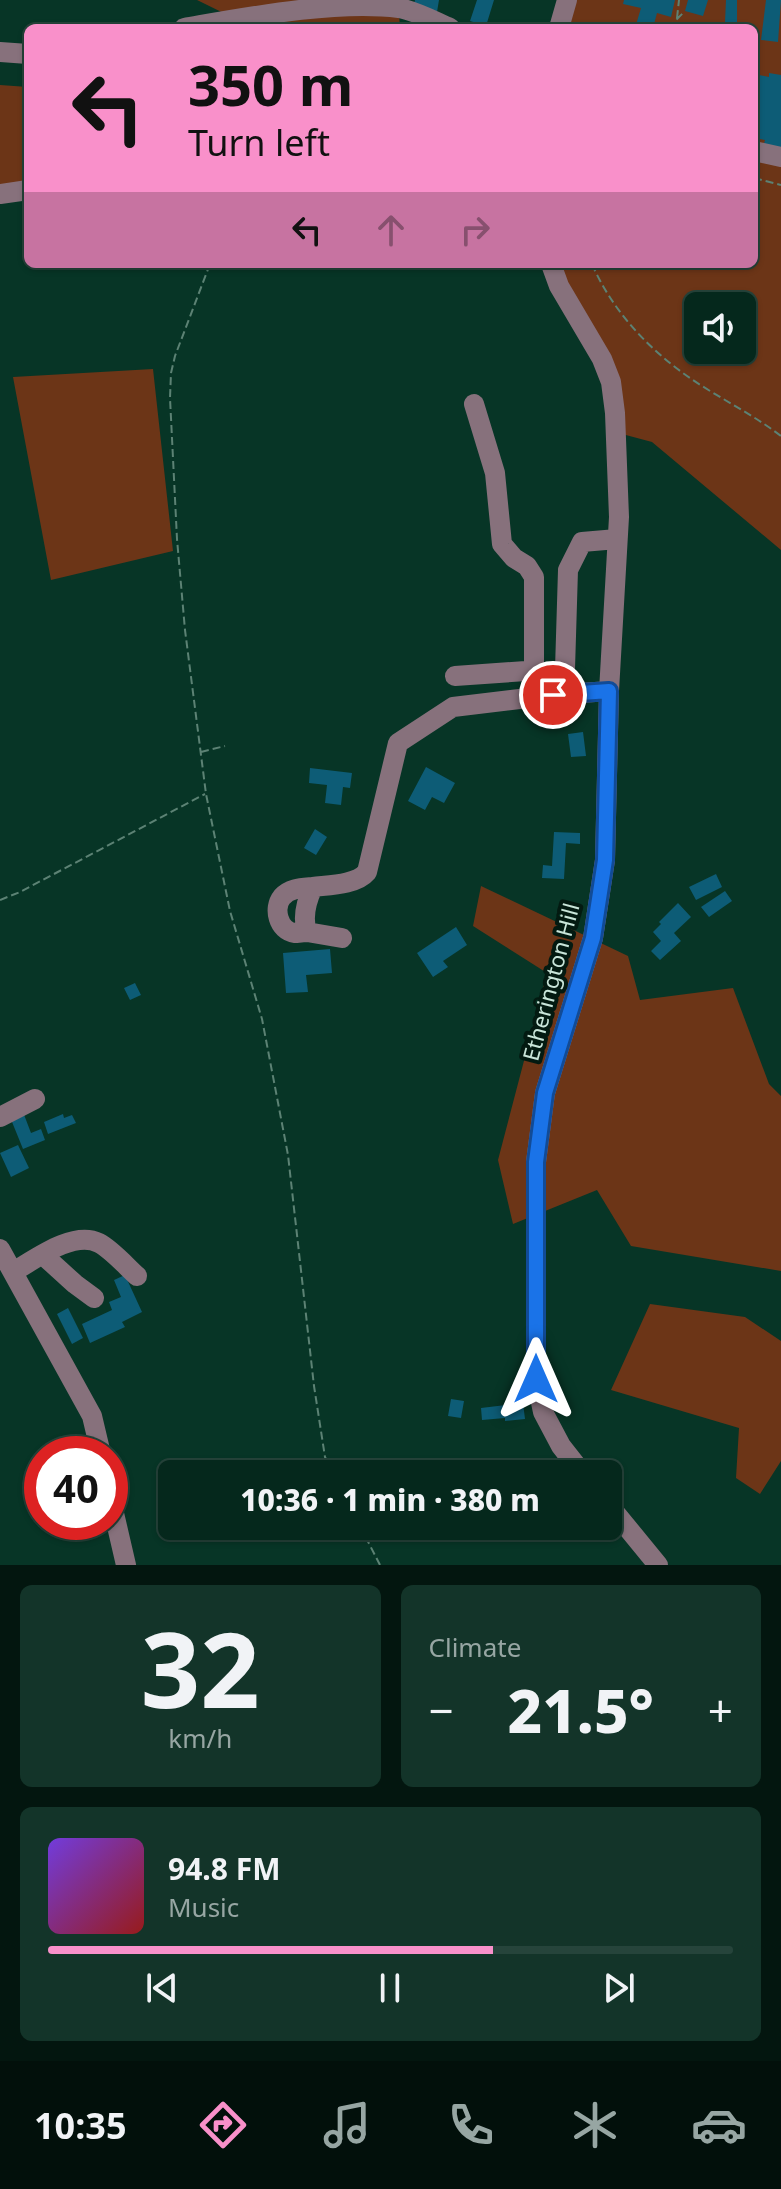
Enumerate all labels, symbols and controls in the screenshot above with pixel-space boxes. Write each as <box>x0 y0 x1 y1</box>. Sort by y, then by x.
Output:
text: 350 m <box>188 46 353 122</box>
icon: left <box>56 56 160 160</box>
text: Turn left <box>188 118 330 167</box>
icon: left <box>285 208 329 252</box>
icon: ahead <box>369 208 413 252</box>
icon: right <box>453 208 497 252</box>
map controls <box>684 292 756 364</box>
button: sound <box>684 292 756 364</box>
pin <box>519 661 587 729</box>
icon: arrive <box>531 673 575 717</box>
street label: Etherington Hill <box>515 900 585 1064</box>
position arrow <box>494 1337 578 1421</box>
speed limit sign: 40 <box>24 1436 128 1540</box>
text: 10:36 · 1 min · 380 m <box>240 1479 540 1520</box>
text: 32 <box>141 1597 260 1738</box>
text: Climate <box>429 1629 521 1665</box>
text: 21.5° <box>507 1669 654 1751</box>
text: − <box>429 1680 454 1740</box>
text: + <box>708 1680 733 1740</box>
text: km/h <box>168 1720 232 1756</box>
text: 94.8 FM <box>168 1848 280 1889</box>
text: Music <box>168 1889 239 1925</box>
icon: previous <box>140 1966 184 2010</box>
icon: pause <box>368 1966 412 2010</box>
icon: next <box>597 1966 641 2010</box>
icon: directions <box>195 2097 251 2153</box>
icon: music <box>319 2097 375 2153</box>
icon: phone <box>443 2097 499 2153</box>
icon: climate <box>567 2097 623 2153</box>
icon: car <box>691 2097 747 2153</box>
text: 10:35 <box>34 2101 127 2150</box>

